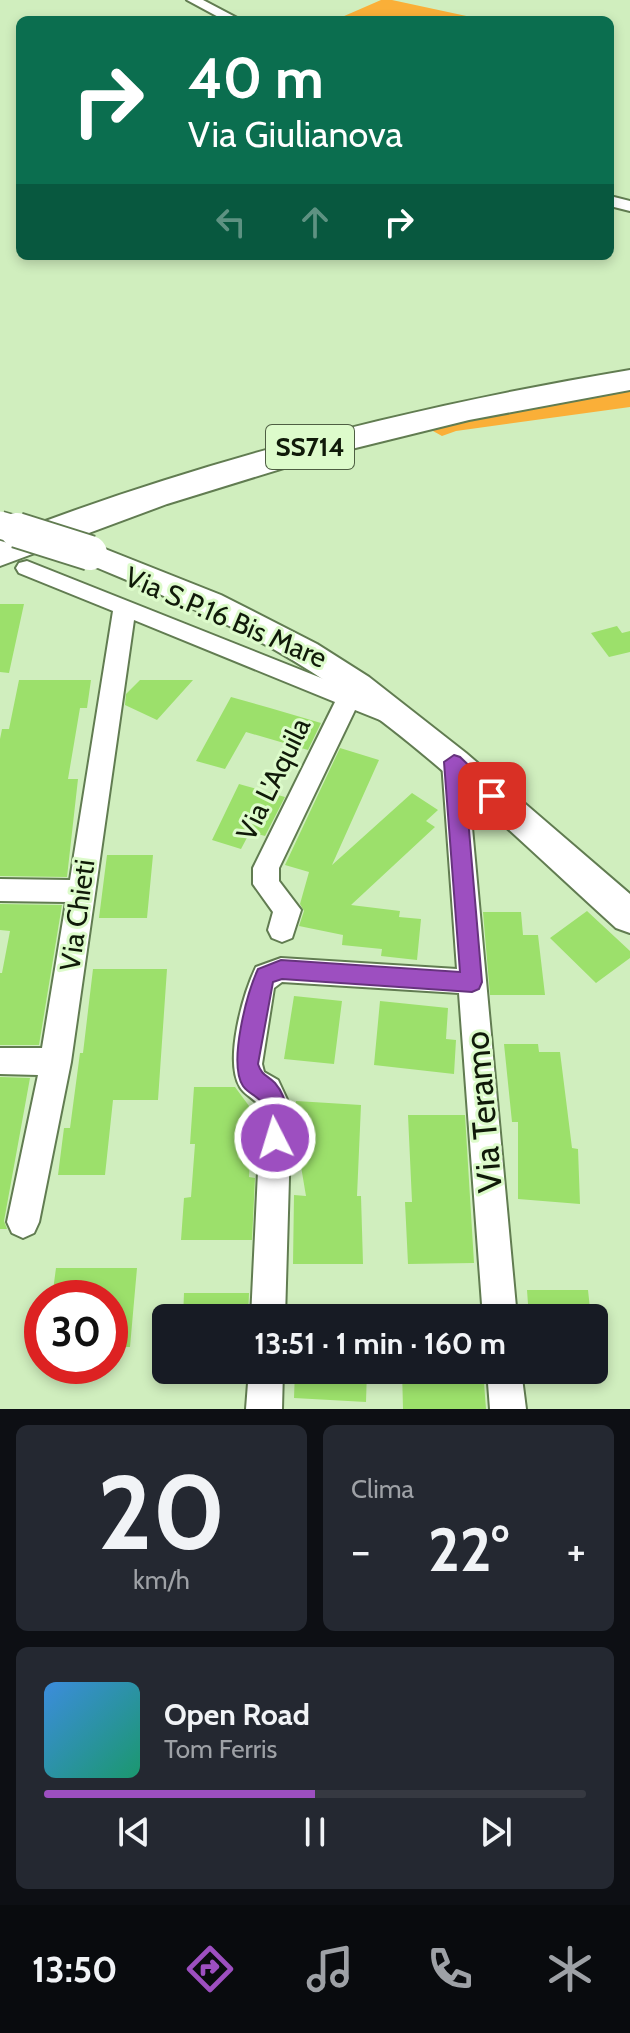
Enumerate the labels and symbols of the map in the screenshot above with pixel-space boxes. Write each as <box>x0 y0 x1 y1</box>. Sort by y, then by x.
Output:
road number: SS714 <box>266 425 354 469</box>
street label: Via S.P.16 Bis Mare <box>120 559 332 675</box>
street label: Via L'Aquila <box>229 712 318 846</box>
pin <box>458 762 526 830</box>
street label: Via Chieti <box>52 857 102 973</box>
street label: Via Teramo <box>455 1030 511 1194</box>
position arrow <box>233 1096 317 1180</box>
speed limit sign: 30 <box>24 1280 128 1384</box>

